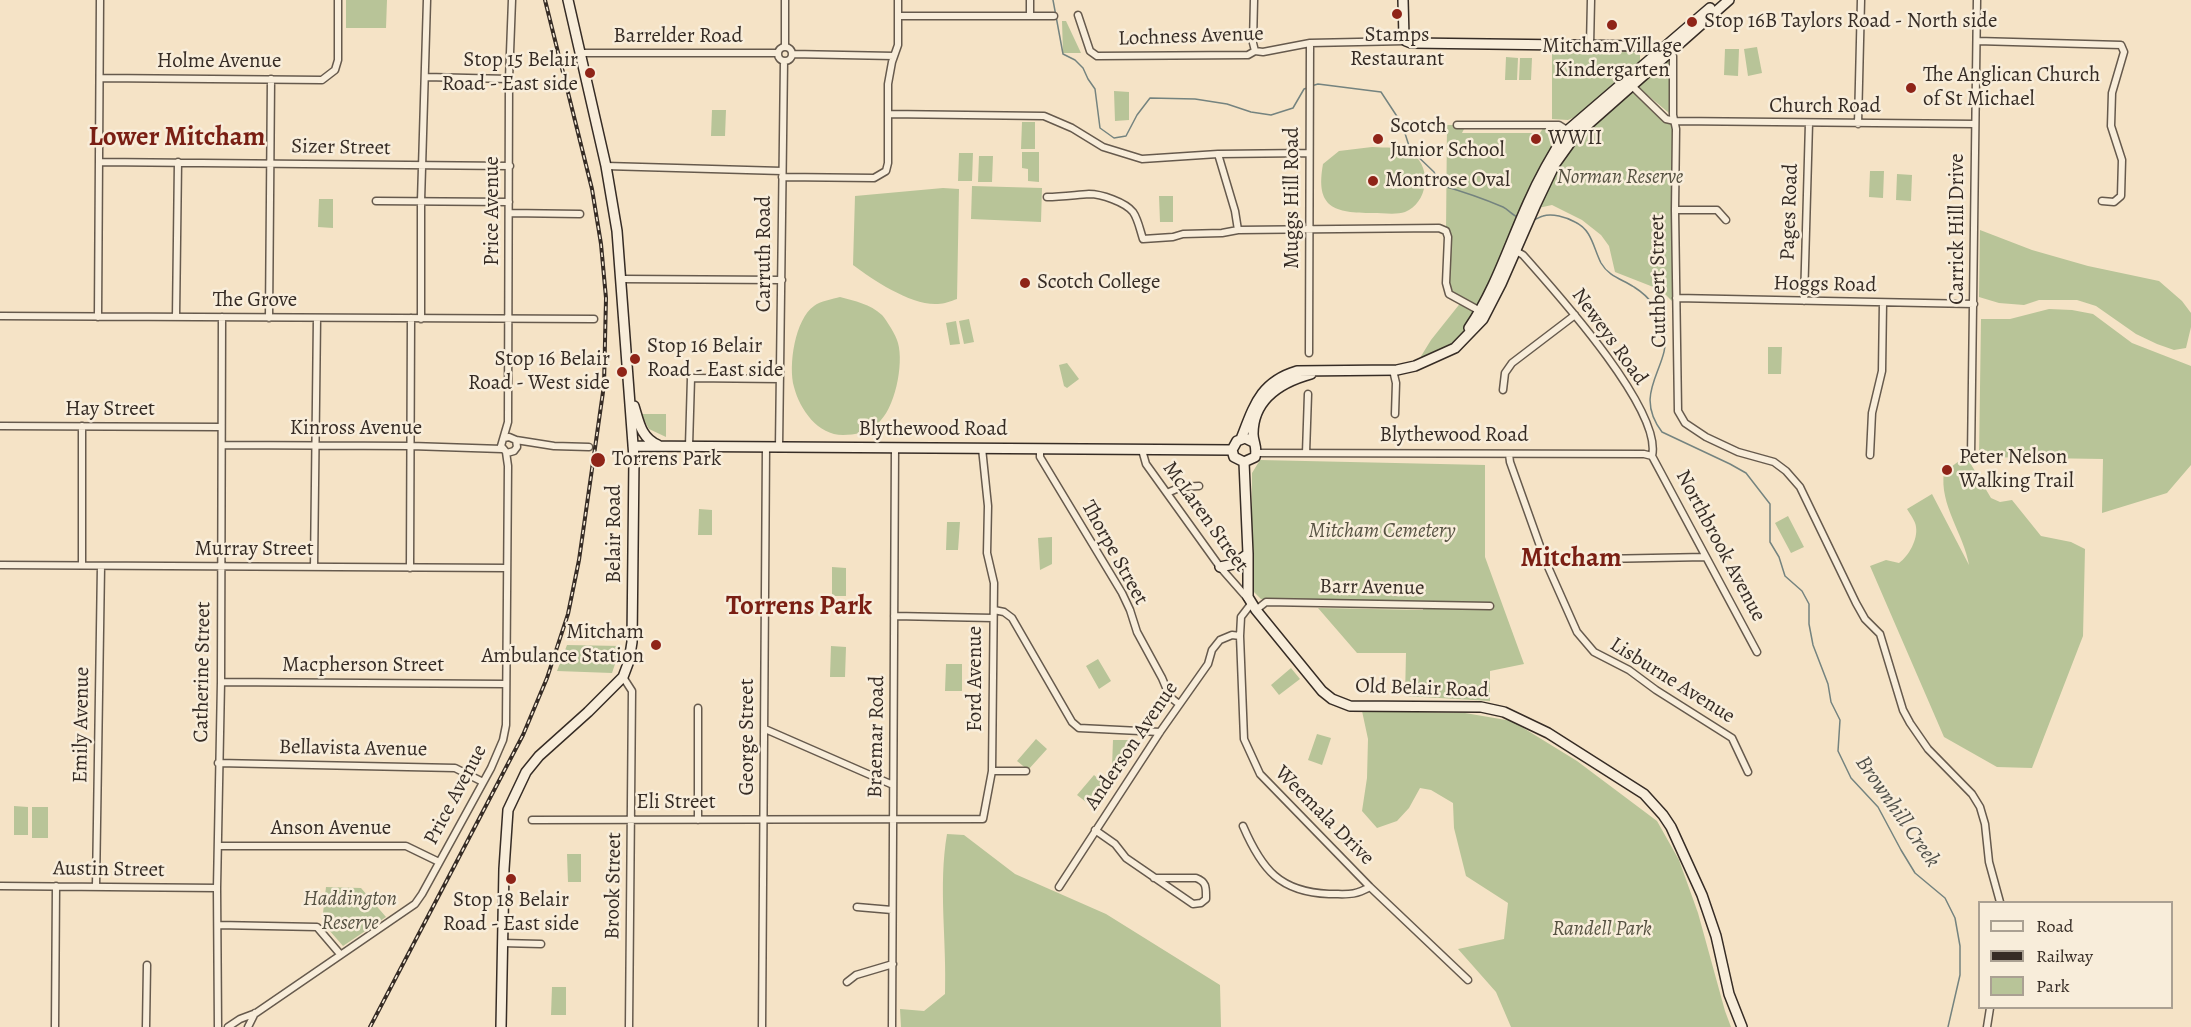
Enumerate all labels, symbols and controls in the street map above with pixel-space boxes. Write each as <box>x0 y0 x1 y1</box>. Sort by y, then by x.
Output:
marker: Stamps Restaurant <box>1390 7 1404 21</box>
place label: Stop 16B Taylors Road - North side <box>1704 9 1997 35</box>
marker: Stop 16B Taylors Road - North side <box>1685 15 1699 29</box>
marker: Mitcham Village Kindergarten <box>1605 18 1619 32</box>
street label: Lochness Avenue <box>1118 22 1264 52</box>
place label: Stamps Restaurant <box>1350 23 1444 73</box>
street label: Barrelder Road <box>613 24 743 50</box>
place label: Mitcham Village Kindergarten <box>1542 34 1682 84</box>
place label: Stop 15 Belair Road - East side <box>442 48 578 98</box>
street label: Holme Avenue <box>157 49 281 75</box>
place label: The Anglican Church of St Michael <box>1923 63 2100 113</box>
marker: Stop 15 Belair Road - East side <box>583 66 597 80</box>
marker: The Anglican Church of St Michael <box>1904 81 1918 95</box>
street label: Church Road <box>1769 94 1881 120</box>
place label: Scotch Junior School <box>1390 114 1505 164</box>
district label: Lower Mitcham <box>89 122 265 154</box>
place label: WWII <box>1548 126 1602 152</box>
street label: Muggs Hill Road <box>1280 127 1306 269</box>
marker: Scotch Junior School <box>1371 132 1385 146</box>
marker: WWII <box>1529 132 1543 146</box>
street label: Sizer Street <box>291 135 391 161</box>
street label: Carrick Hill Drive <box>1945 153 1971 305</box>
street label: Price Avenue <box>480 156 506 266</box>
street label: Pages Road <box>1776 163 1804 261</box>
park label: Norman Reserve <box>1557 165 1683 191</box>
place label: Montrose Oval <box>1385 168 1510 194</box>
marker: Montrose Oval <box>1366 174 1380 188</box>
street label: Carruth Road <box>752 196 778 312</box>
street label: Cuthbert Street <box>1645 214 1673 348</box>
place label: Scotch College <box>1037 270 1161 296</box>
street label: Hoggs Road <box>1773 272 1877 298</box>
marker: Scotch College <box>1018 276 1032 290</box>
street label: Neweys Road <box>1565 284 1653 390</box>
street label: The Grove <box>213 288 297 314</box>
place label: Stop 16 Belair Road - East side <box>647 334 783 384</box>
place label: Stop 16 Belair Road - West side <box>468 347 610 397</box>
marker: Stop 16 Belair Road - East side <box>628 352 642 366</box>
marker: Stop 16 Belair Road - West side <box>615 365 629 379</box>
street label: Hay Street <box>65 397 155 423</box>
street label: Kinross Avenue <box>290 416 422 442</box>
street label: Blythewood Road <box>858 417 1008 443</box>
street label: Blythewood Road <box>1379 423 1529 449</box>
place label: Peter Nelson Walking Trail <box>1959 445 2074 495</box>
place label: Torrens Park <box>612 447 721 473</box>
marker: Torrens Park <box>589 451 607 469</box>
street label: McLaren Street <box>1156 457 1254 577</box>
marker: Peter Nelson Walking Trail <box>1940 463 1954 477</box>
street label: Northbrook Avenue <box>1669 466 1771 626</box>
street label: Belair Road <box>602 485 628 583</box>
street label: Thorpe Street <box>1075 496 1153 610</box>
park label: Mitcham Cemetery <box>1308 519 1456 545</box>
street label: Murray Street <box>194 537 314 563</box>
district label: Mitcham <box>1520 543 1622 575</box>
street label: Barr Avenue <box>1319 574 1425 602</box>
district label: Torrens Park <box>726 591 872 623</box>
street label: Catherine Street <box>189 601 217 743</box>
place label: Mitcham Ambulance Station <box>481 620 644 670</box>
street label: Ford Avenue <box>963 626 989 732</box>
street label: Lisburne Avenue <box>1605 633 1739 729</box>
marker: Mitcham Ambulance Station <box>649 638 663 652</box>
street label: Macpherson Street <box>282 653 444 679</box>
street label: Emily Avenue <box>68 667 96 783</box>
street label: Old Belair Road <box>1355 674 1489 704</box>
street label: Braemar Road <box>863 676 891 798</box>
street label: Anderson Avenue <box>1080 677 1184 815</box>
street label: George Street <box>735 678 761 796</box>
street label: Bellavista Avenue <box>279 735 427 763</box>
street label: Price Avenue <box>419 741 493 849</box>
water label: Brownhill Creek <box>1849 751 1945 873</box>
street label: Weemala Drive <box>1269 761 1379 871</box>
street label: Eli Street <box>636 790 716 816</box>
street label: Anson Avenue <box>271 816 391 842</box>
street label: Brook Street <box>600 832 628 940</box>
street label: Austin Street <box>53 856 165 884</box>
marker: Stop 18 Belair Road - East side <box>504 872 518 886</box>
park label: Haddington Reserve <box>303 887 397 937</box>
place label: Stop 18 Belair Road - East side <box>443 888 579 938</box>
legend <box>1978 901 2173 1009</box>
text: Road <box>2036 914 2073 938</box>
park label: Randell Park <box>1552 917 1652 943</box>
text: Railway <box>2036 944 2093 968</box>
text: Park <box>2036 974 2070 998</box>

